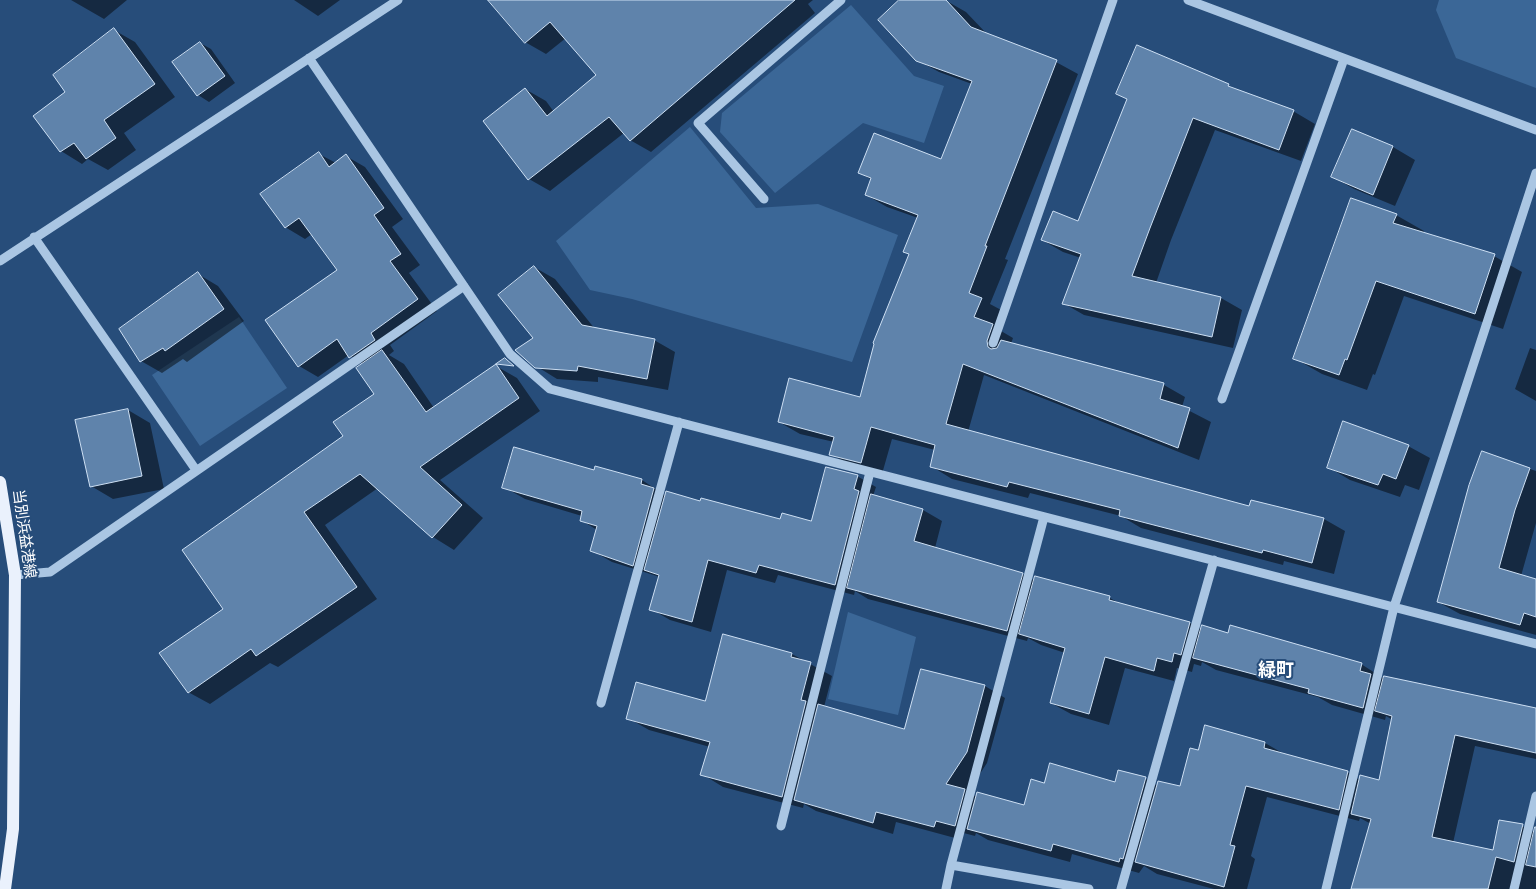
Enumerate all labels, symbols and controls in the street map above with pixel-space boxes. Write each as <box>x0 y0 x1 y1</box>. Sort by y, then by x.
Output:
street label: 当別浜益港線 <box>9 488 39 580</box>
district label: 緑町 <box>1258 660 1294 682</box>

